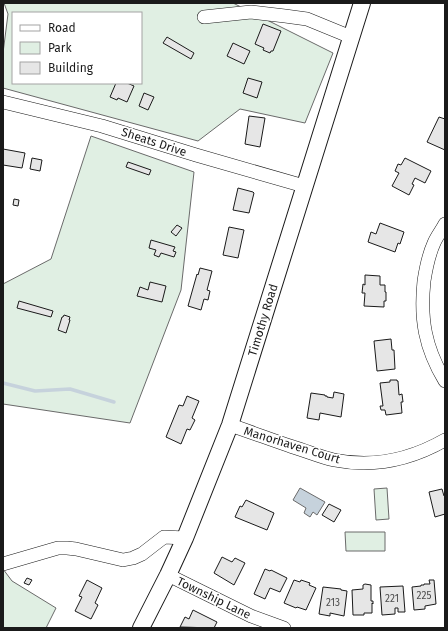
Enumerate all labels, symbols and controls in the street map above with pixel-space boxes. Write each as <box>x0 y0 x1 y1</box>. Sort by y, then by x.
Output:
legend <box>12 12 142 84</box>
text: Road <box>48 21 76 35</box>
text: Park <box>48 41 72 55</box>
text: Building <box>48 61 94 75</box>
street label: Sheats Drive <box>120 125 188 159</box>
street label: Timothy Road <box>245 282 281 358</box>
street label: Manorhaven Court <box>242 424 342 467</box>
street label: Township Lane <box>175 574 253 622</box>
house number: 225 <box>417 590 431 602</box>
house number: 221 <box>385 593 399 605</box>
house number: 213 <box>326 597 340 609</box>

